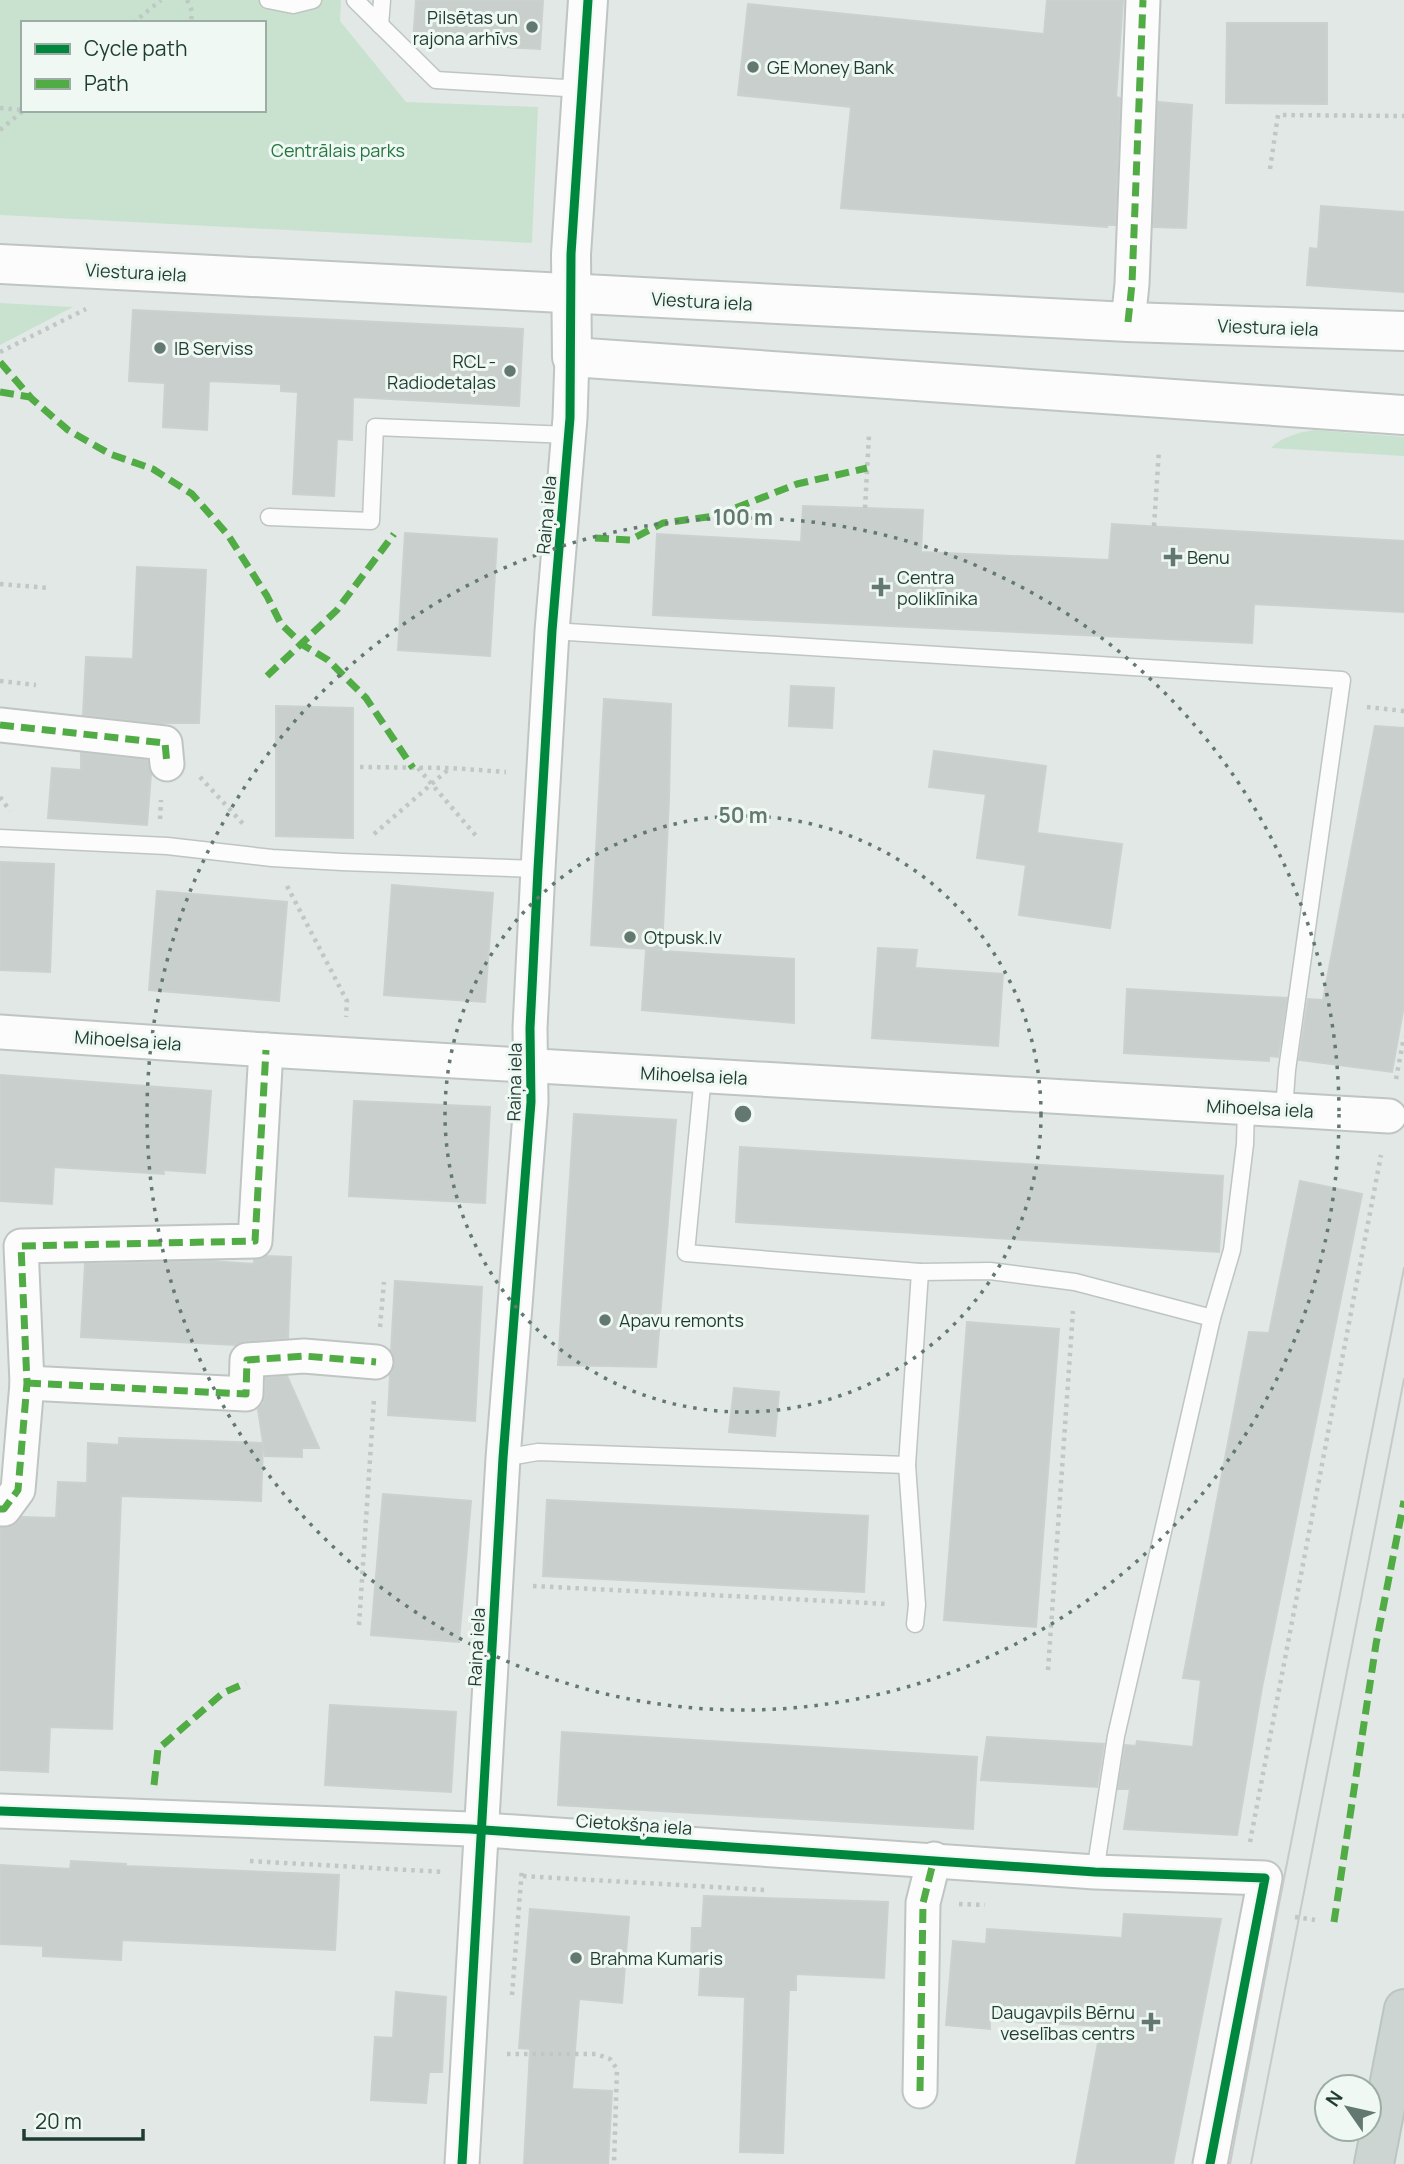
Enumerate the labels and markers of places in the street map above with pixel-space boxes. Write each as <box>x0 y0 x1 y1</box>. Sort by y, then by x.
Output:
place label: Pilsētas un rajona arhīvs <box>413 5 518 50</box>
marker: Pilsētas un rajona arhīvs <box>524 19 540 35</box>
place label: GE Money Bank <box>767 55 895 79</box>
marker: GE Money Bank <box>745 59 761 75</box>
place label: IB Serviss <box>174 336 253 360</box>
marker: IB Serviss <box>152 340 168 356</box>
place label: RCL - Radiodetaļas <box>387 349 496 394</box>
marker: RCL - Radiodetaļas <box>502 363 518 379</box>
place label: Benu <box>1187 545 1230 569</box>
marker: Benu <box>1165 549 1181 565</box>
place label: Centra poliklīnika <box>897 565 978 610</box>
marker: Centra poliklīnika <box>871 577 891 597</box>
place label: Otpusk.lv <box>644 925 722 949</box>
marker: Otpusk.lv <box>622 929 638 945</box>
centre of rings <box>731 1102 755 1126</box>
place label: Apavu remonts <box>619 1308 744 1332</box>
marker: Apavu remonts <box>597 1312 613 1328</box>
place label: Brahma Kumaris <box>590 1946 723 1970</box>
marker: Brahma Kumaris <box>568 1950 584 1966</box>
place label: Daugavpils Bērnu veselības centrs <box>991 2000 1135 2045</box>
marker: Daugavpils Bērnu veselības centrs <box>1141 2012 1161 2032</box>

